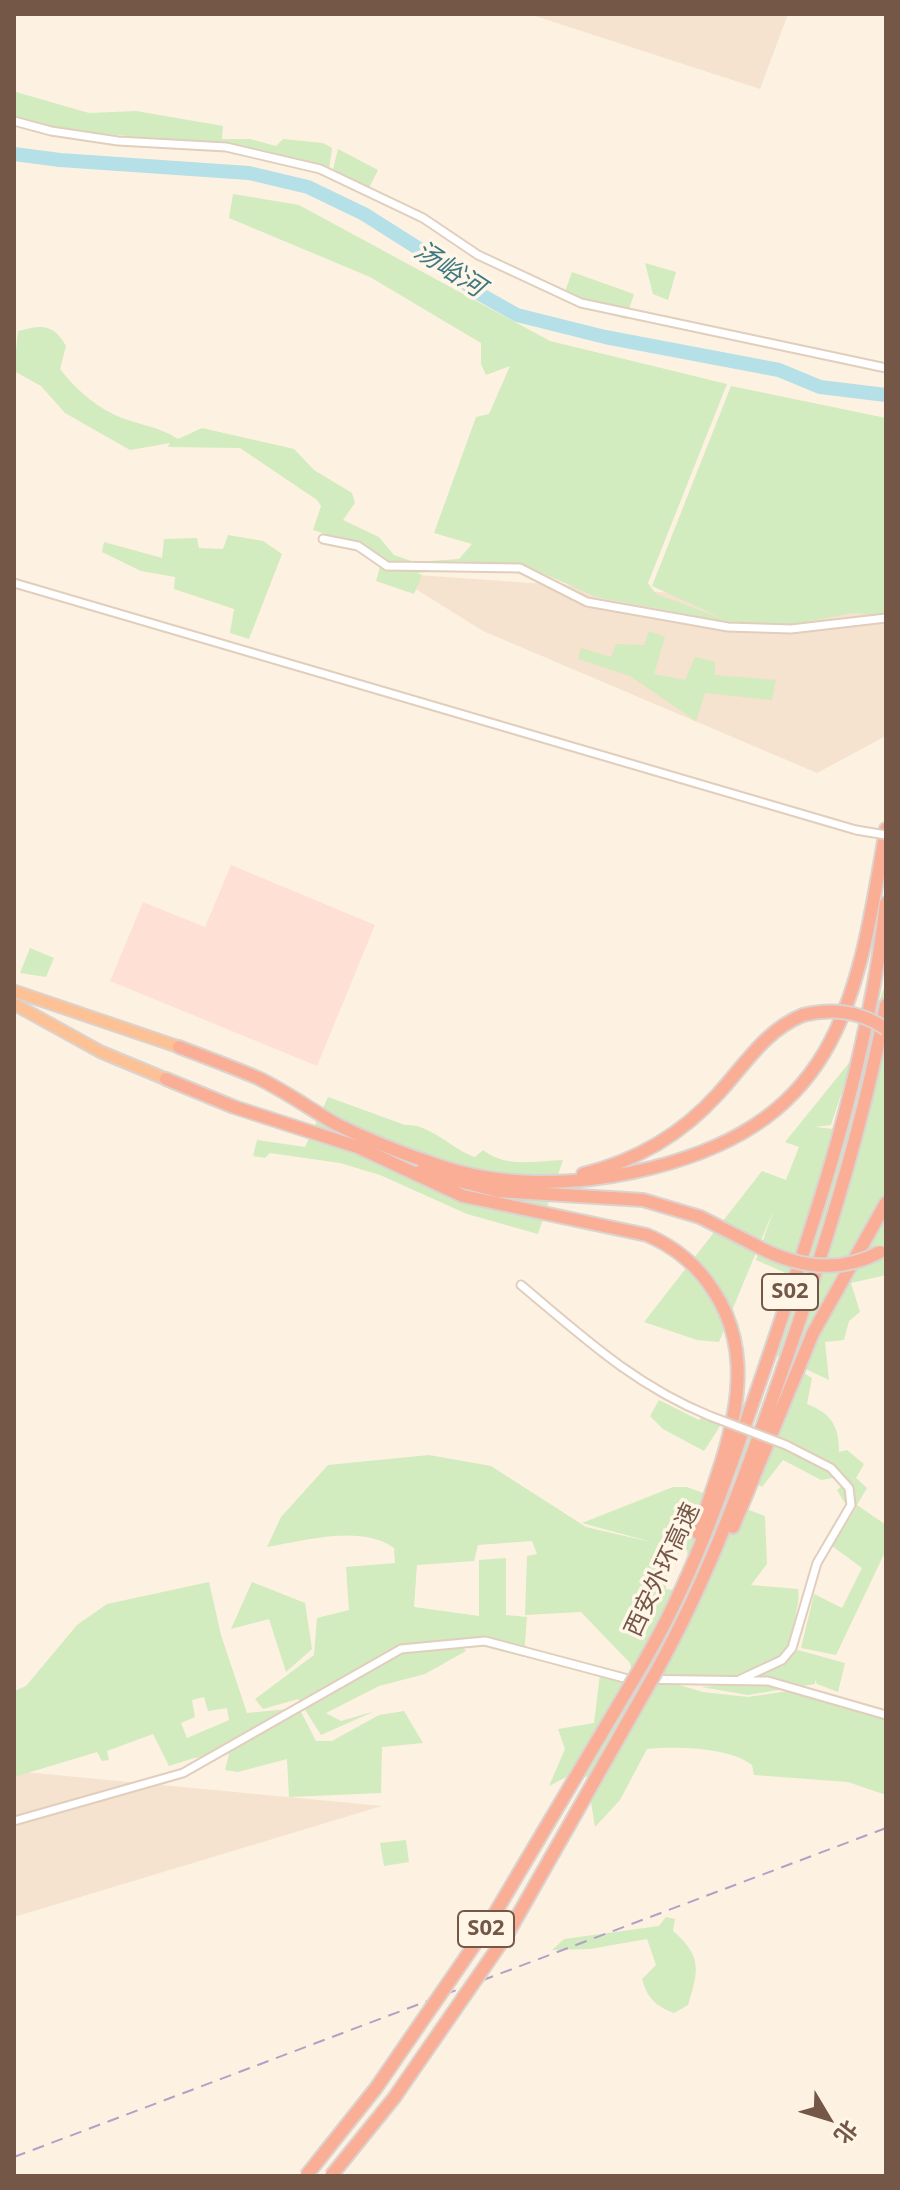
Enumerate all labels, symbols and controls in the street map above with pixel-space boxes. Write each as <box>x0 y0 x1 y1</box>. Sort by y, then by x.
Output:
water label: 汤峪河 <box>408 236 490 304</box>
road number: S02 <box>762 1274 818 1310</box>
street label: 西安外环高速 <box>620 1499 706 1641</box>
road number: S02 <box>458 1911 514 1947</box>
north arrow <box>788 2078 868 2158</box>
text: 北 <box>828 2115 866 2151</box>

